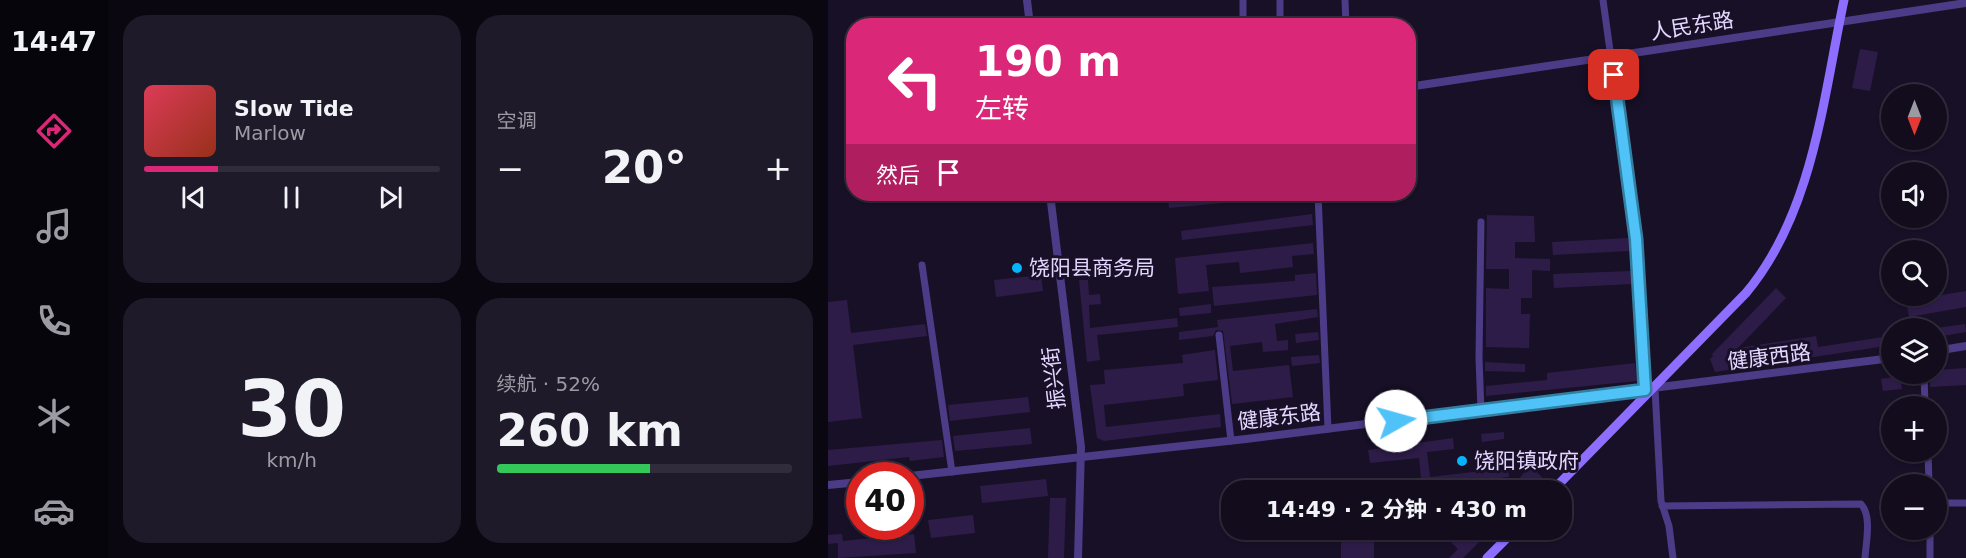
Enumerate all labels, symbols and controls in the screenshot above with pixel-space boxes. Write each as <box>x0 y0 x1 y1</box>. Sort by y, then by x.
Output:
street label: 人民东路 <box>1649 8 1735 44</box>
text: 14:47 <box>11 26 97 57</box>
text: 190 m <box>975 37 1121 86</box>
icon: left <box>876 42 954 120</box>
pin <box>1588 49 1639 100</box>
icon: arrive <box>1597 58 1630 91</box>
north arrow <box>1881 84 1947 150</box>
map controls <box>1881 84 1947 540</box>
text: 左转 <box>975 93 1029 124</box>
text: Slow Tide <box>234 96 354 121</box>
text: 空调 <box>497 109 537 133</box>
icon: directions <box>33 110 75 152</box>
text: Marlow <box>234 121 306 145</box>
text: 20° <box>602 141 687 194</box>
text: − <box>497 149 524 188</box>
text: + <box>764 149 792 188</box>
icon: arrive <box>932 156 965 189</box>
button: sound <box>1881 162 1947 228</box>
text: 然后 <box>876 163 920 188</box>
icon: previous <box>177 181 210 214</box>
icon: pause <box>275 181 308 214</box>
icon: next <box>374 181 407 214</box>
icon: music <box>33 205 75 247</box>
button: search <box>1881 240 1947 306</box>
place label: 饶阳县商务局 <box>1029 256 1155 280</box>
marker: 饶阳县商务局 <box>1010 261 1024 275</box>
icon: phone <box>33 300 75 342</box>
button: layers <box>1881 318 1947 384</box>
street label: 健康西路 <box>1726 340 1812 374</box>
street label: 振兴街 <box>1038 345 1070 411</box>
text: 30 <box>237 364 346 454</box>
text: 续航 · 52% <box>497 372 600 396</box>
position arrow <box>1364 389 1428 453</box>
icon: climate <box>33 395 75 437</box>
button: + <box>1881 396 1947 462</box>
street label: 健康东路 <box>1236 400 1322 434</box>
text: 260 km <box>497 404 683 457</box>
text: km/h <box>267 448 317 472</box>
place label: 饶阳镇政府 <box>1474 449 1579 473</box>
marker: 饶阳镇政府 <box>1455 454 1469 468</box>
speed limit sign: 40 <box>846 462 924 540</box>
button: − <box>1881 474 1947 540</box>
icon: car <box>33 490 75 532</box>
text: 14:49 · 2 分钟 · 430 m <box>1266 497 1527 522</box>

